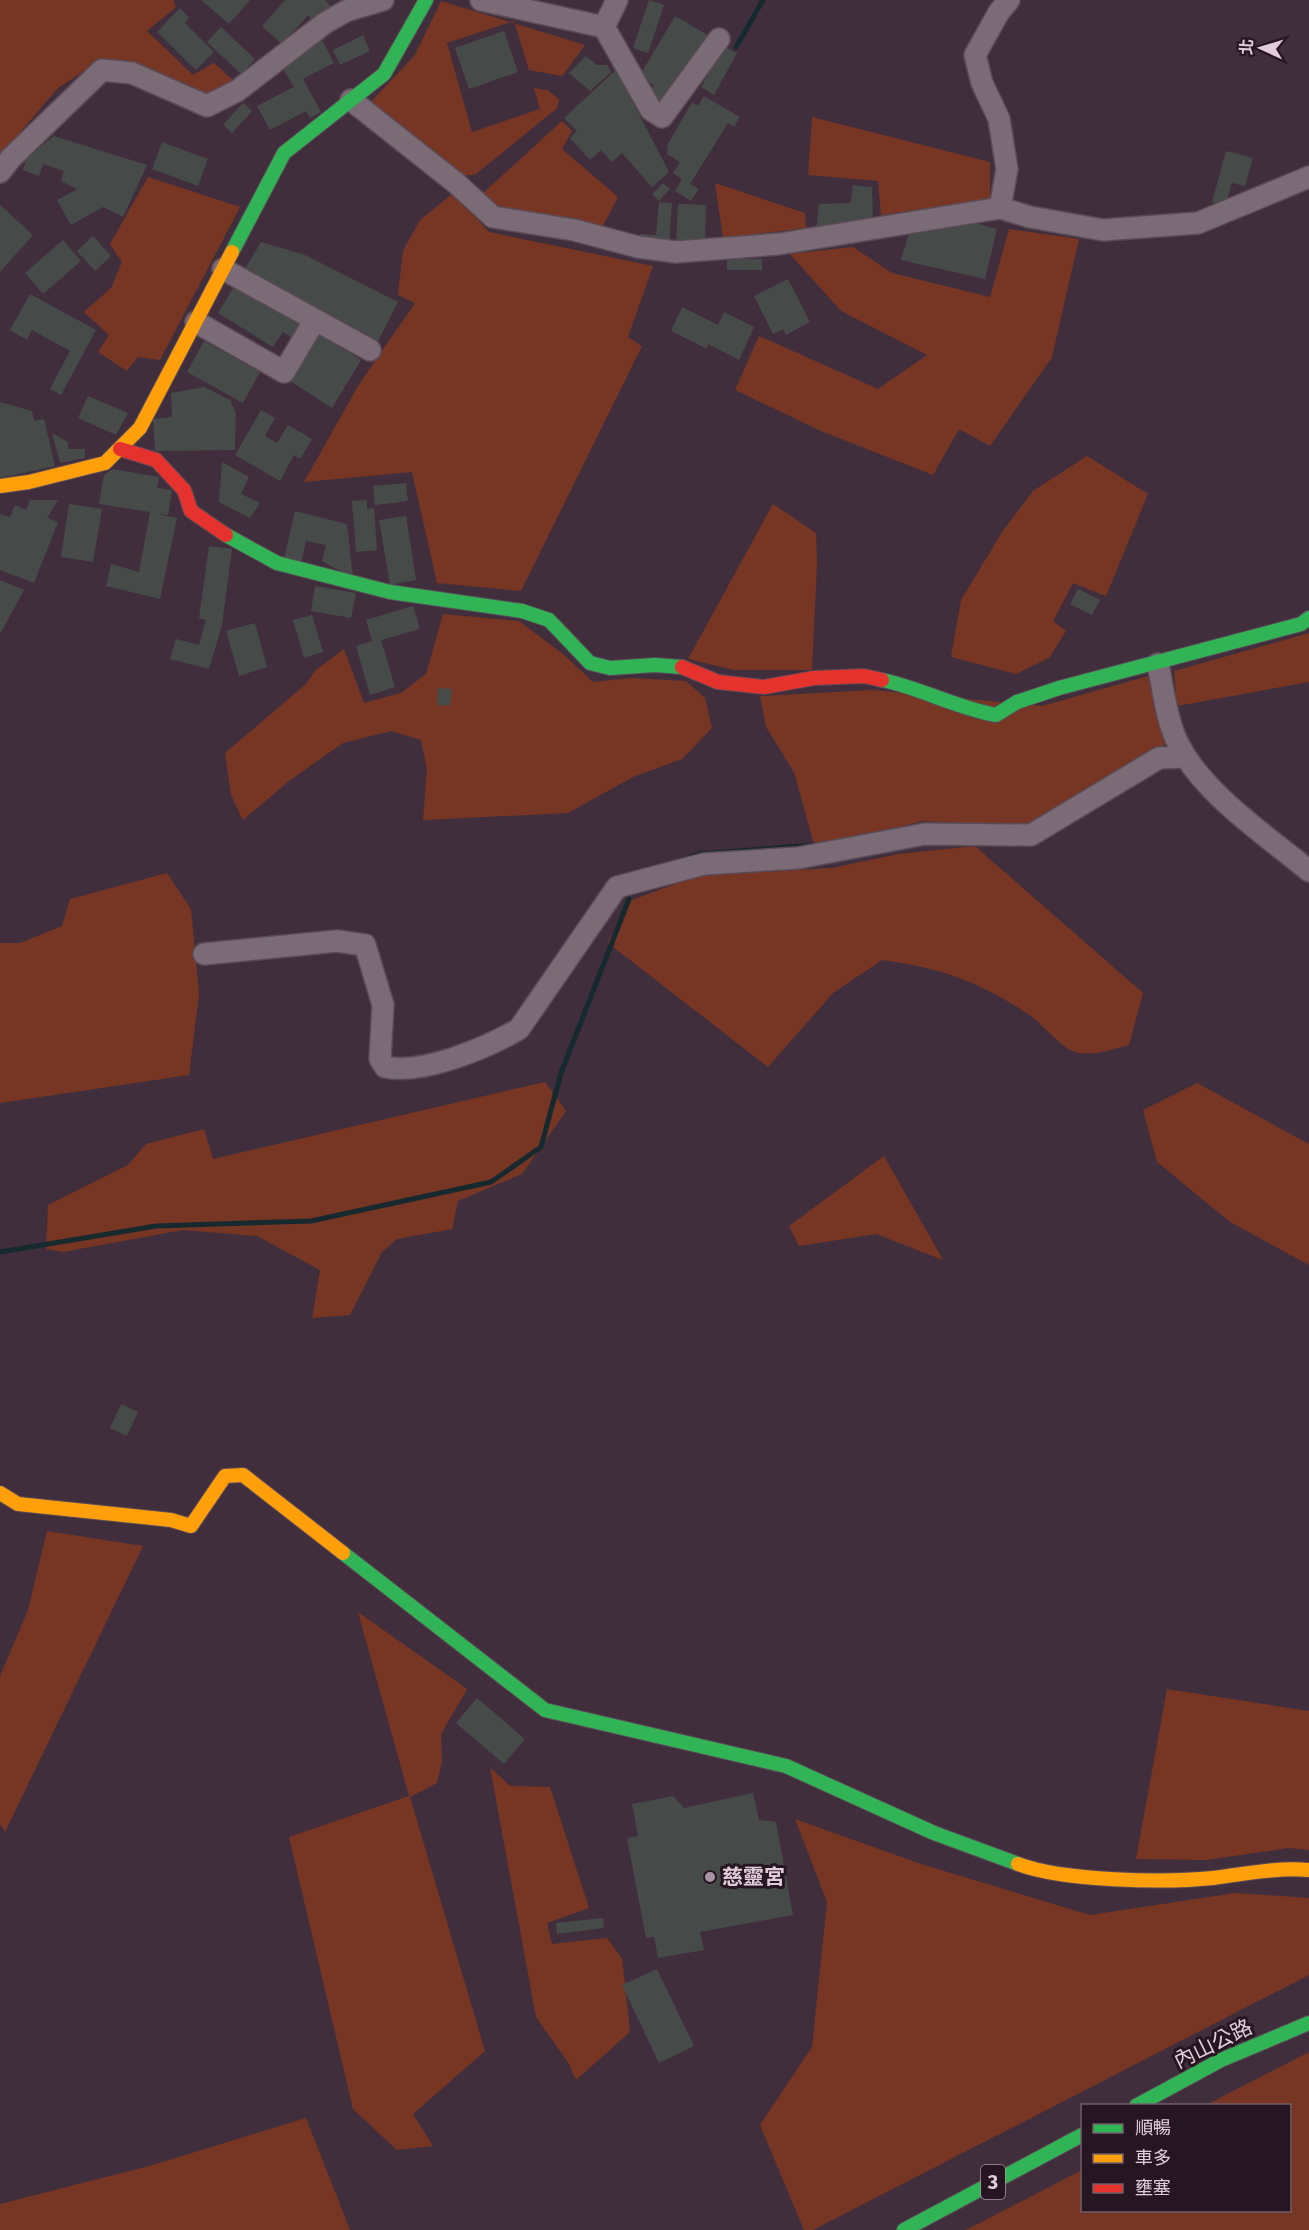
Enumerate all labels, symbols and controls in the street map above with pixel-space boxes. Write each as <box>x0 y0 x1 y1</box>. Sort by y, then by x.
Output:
north arrow <box>1231 18 1291 78</box>
text: 北 <box>1236 38 1257 56</box>
place label: 慈靈宮 <box>722 1864 785 1890</box>
marker: 慈靈宮 <box>703 1870 717 1884</box>
street label: 內山公路 <box>1170 2014 1256 2074</box>
legend <box>1081 2104 1291 2212</box>
text: 順暢 <box>1135 2117 1171 2139</box>
text: 車多 <box>1135 2147 1171 2169</box>
road number: 3 <box>981 2165 1005 2199</box>
text: 壅塞 <box>1135 2177 1171 2199</box>

